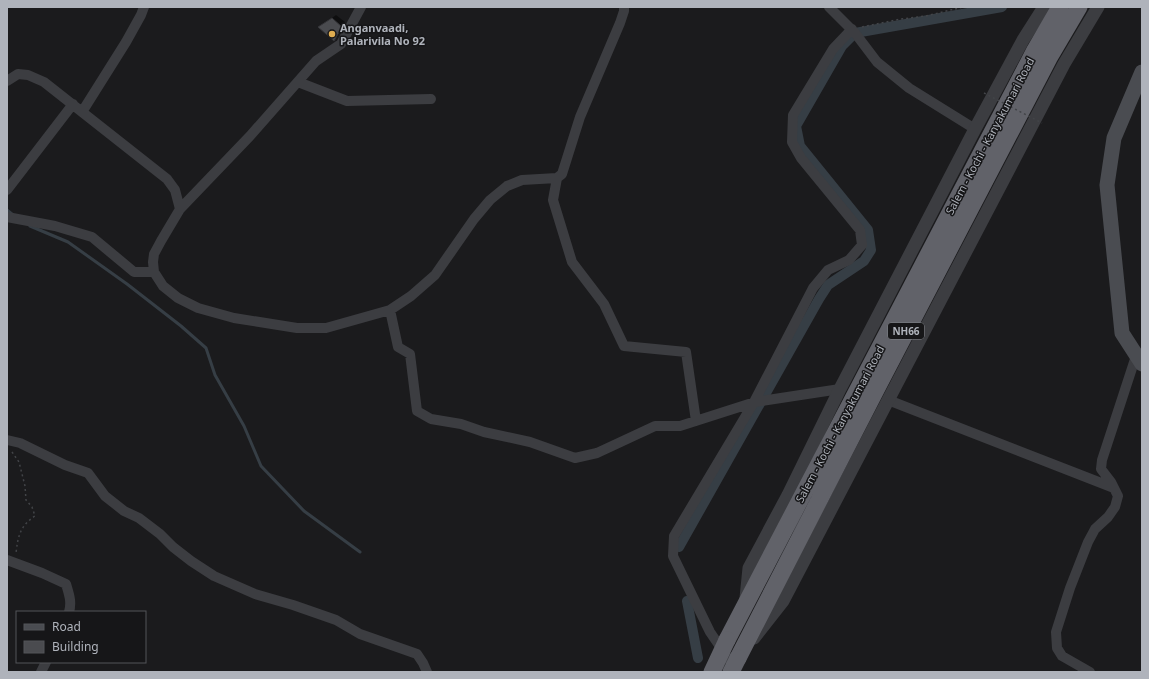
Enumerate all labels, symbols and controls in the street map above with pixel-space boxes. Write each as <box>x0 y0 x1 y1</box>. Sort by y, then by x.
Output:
place label: Anganvaadi, Palarivila No 92 <box>340 20 425 48</box>
marker: Anganvaadi, Palarivila No 92 <box>327 29 337 39</box>
street label: Salem - Kochi - Kanyakumari Road <box>942 55 1037 217</box>
road number: NH66 <box>888 323 924 339</box>
street label: Salem - Kochi - Kanyakumari Road <box>792 343 887 505</box>
legend <box>16 611 146 663</box>
text: Road <box>52 618 81 635</box>
text: Building <box>52 638 99 655</box>

